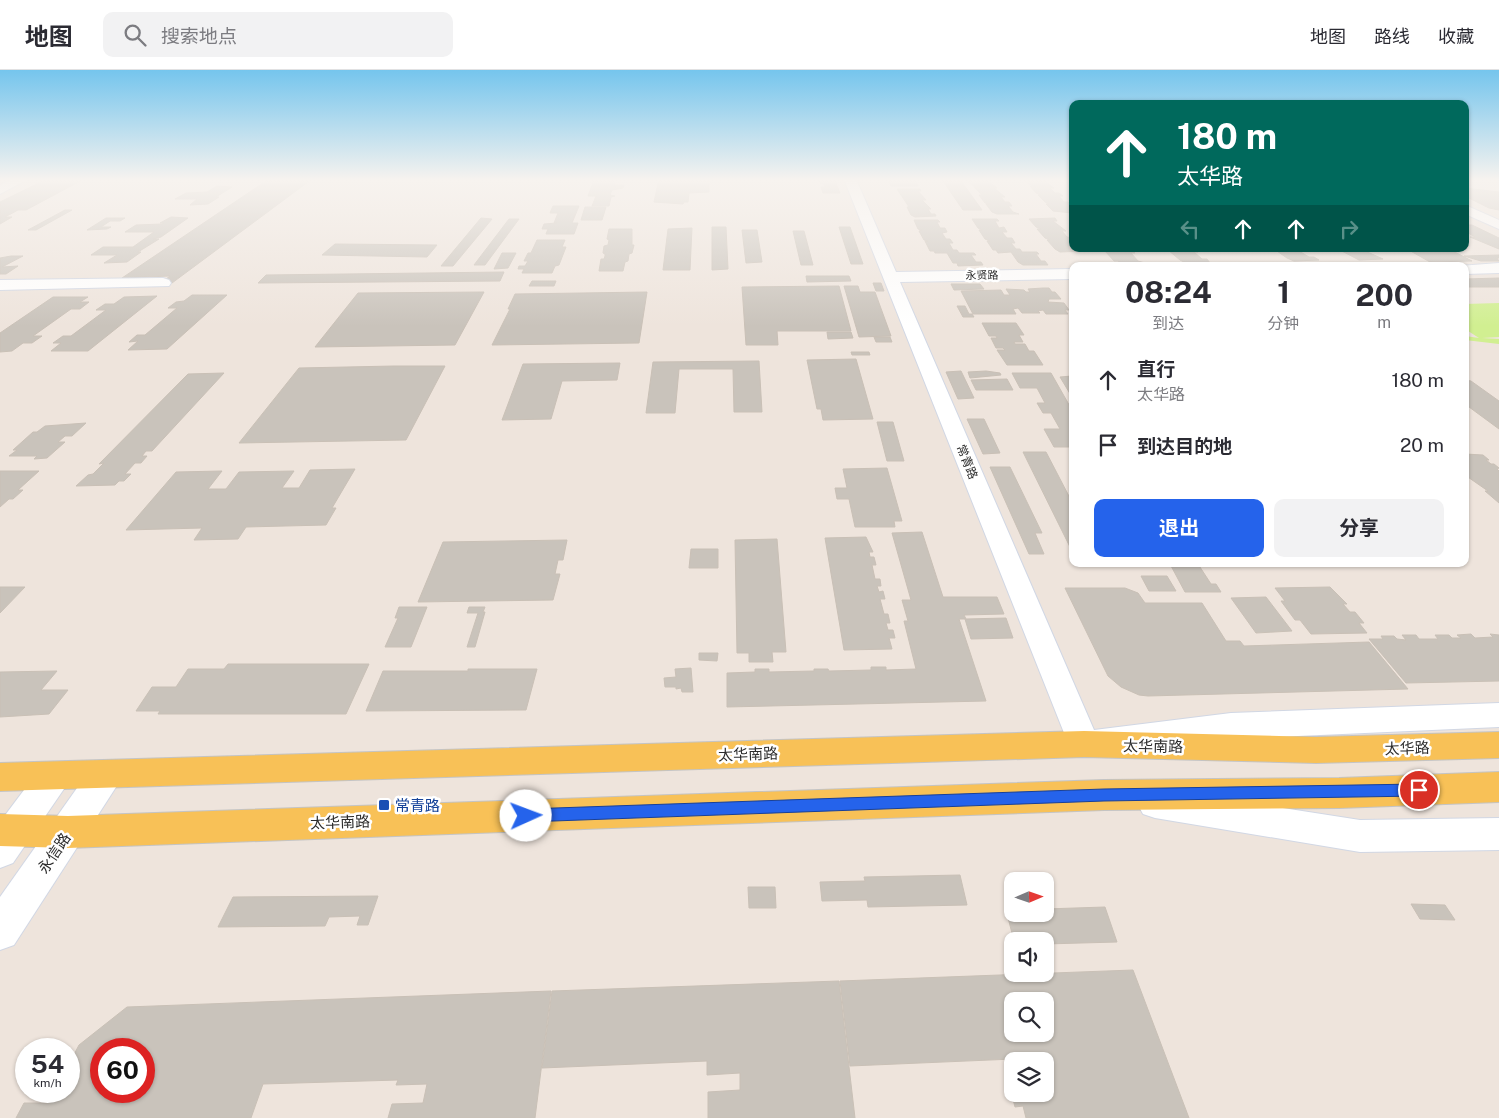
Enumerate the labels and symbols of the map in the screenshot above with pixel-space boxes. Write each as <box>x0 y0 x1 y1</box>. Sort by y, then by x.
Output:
street label: 永贤路 <box>965 269 999 281</box>
street label: 常青路 <box>954 443 980 481</box>
street label: 太华南路 <box>1123 737 1183 755</box>
street label: 太华路 <box>1384 739 1430 757</box>
street label: 太华南路 <box>718 744 778 764</box>
pin <box>1398 769 1440 811</box>
position arrow <box>499 789 551 841</box>
place label: 常青路 <box>395 797 440 814</box>
marker: 常青路 <box>377 798 391 812</box>
street label: 太华南路 <box>310 812 370 832</box>
street label: 永信路 <box>34 830 74 876</box>
north arrow <box>1004 872 1054 922</box>
speed limit sign: 60 <box>90 1038 155 1103</box>

